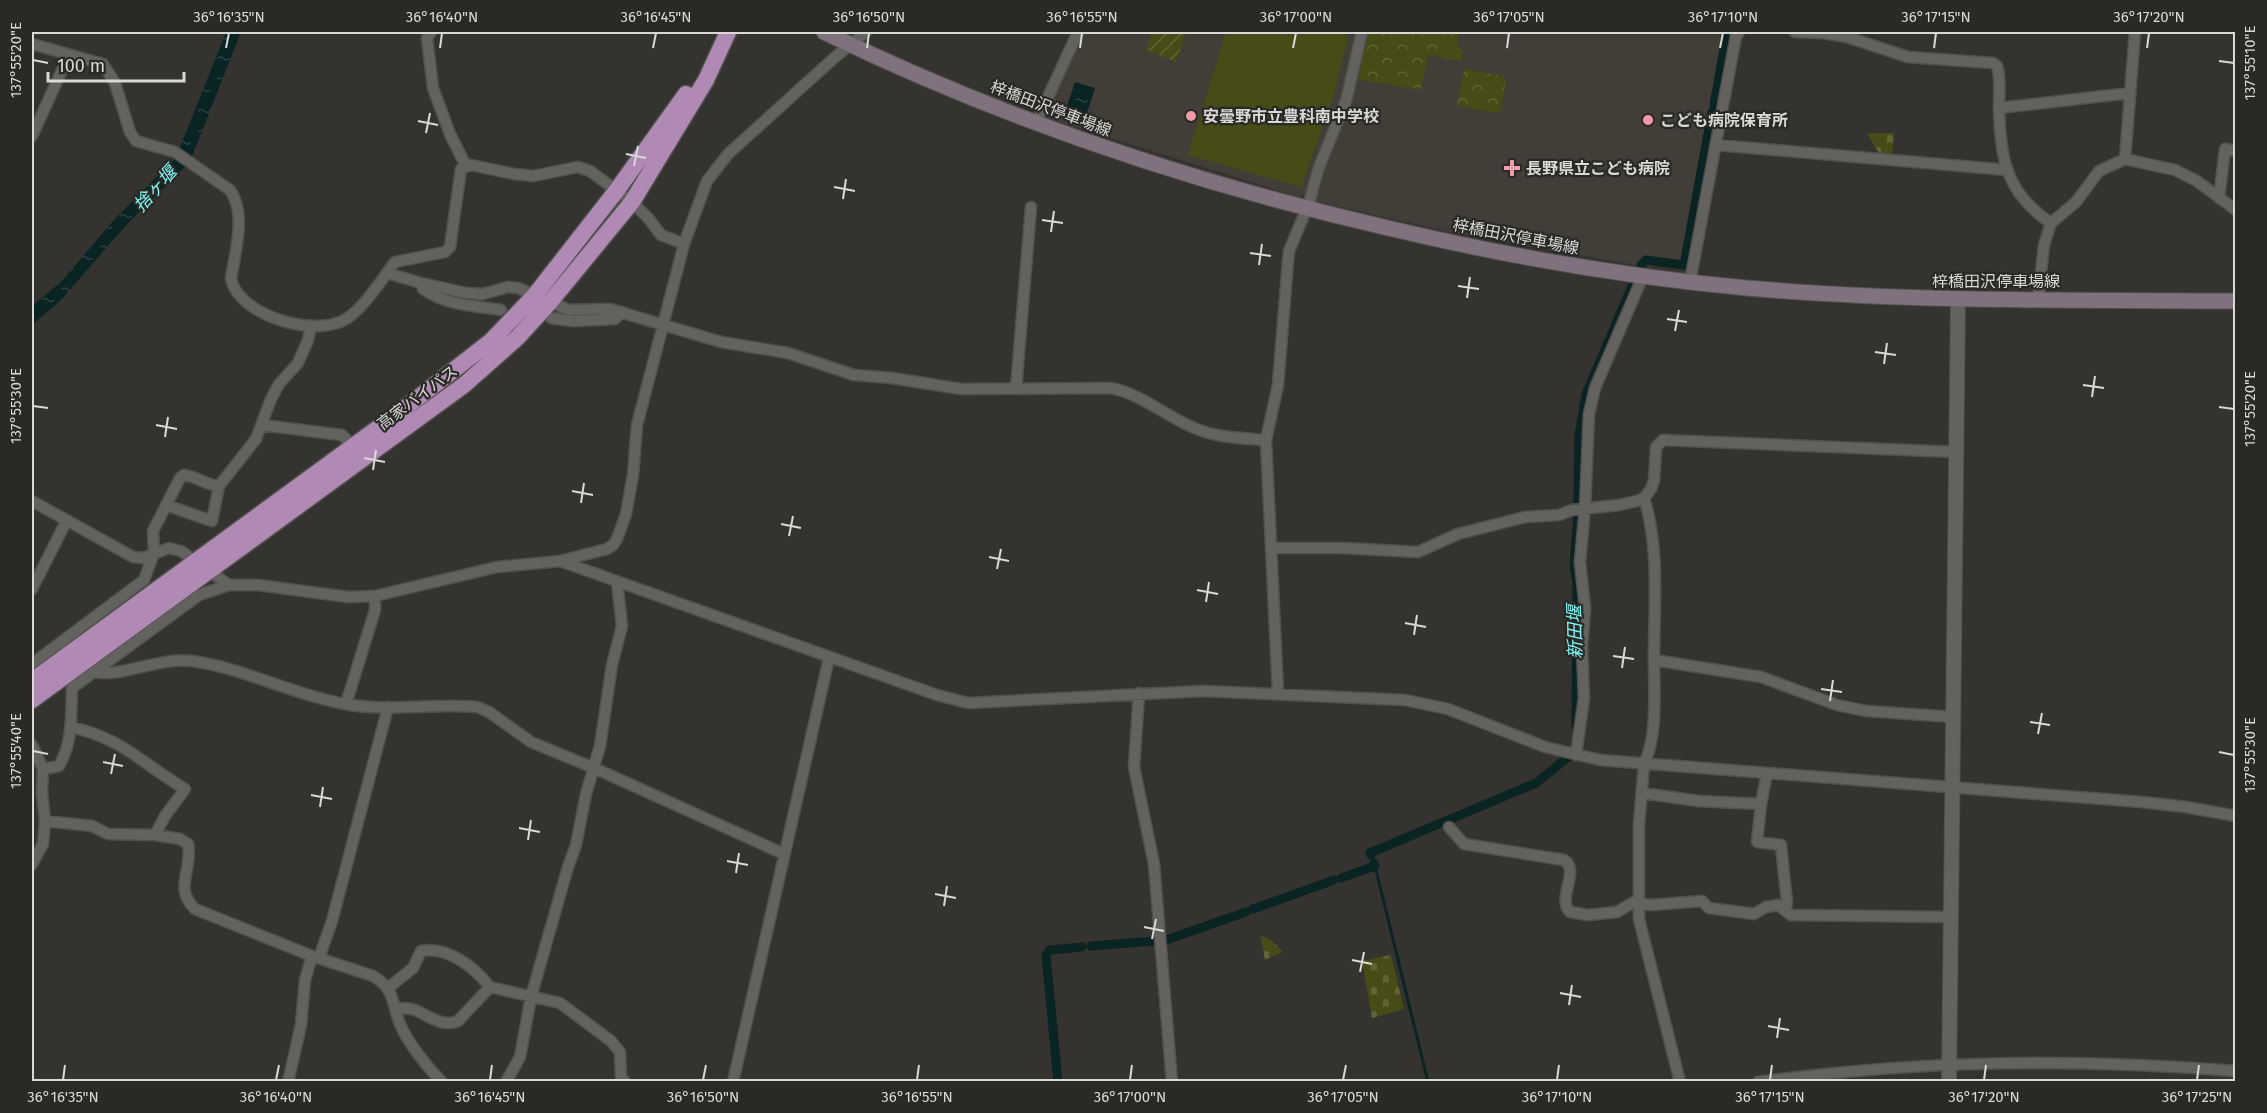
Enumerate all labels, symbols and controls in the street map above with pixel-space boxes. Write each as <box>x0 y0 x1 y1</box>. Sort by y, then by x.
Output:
text: 36°16'35"N <box>193 8 265 26</box>
text: 36°16'40"N <box>406 8 478 26</box>
text: 36°16'45"N <box>620 8 692 26</box>
text: 36°16'50"N <box>833 8 905 26</box>
text: 36°16'55"N <box>1046 8 1118 26</box>
text: 36°17'00"N <box>1260 8 1332 26</box>
text: 36°17'05"N <box>1473 8 1545 26</box>
text: 36°17'10"N <box>1688 8 1758 26</box>
text: 36°17'15"N <box>1901 8 1971 26</box>
text: 36°17'20"N <box>2113 8 2185 26</box>
text: 137°55'20"E <box>7 22 25 98</box>
text: 137°55'10"E <box>2241 25 2259 101</box>
scale bar <box>48 45 184 83</box>
text: 100 m <box>57 55 105 77</box>
street label: 梓橋田沢停車場線 <box>988 77 1114 140</box>
place label: 安曇野市立豊科南中学校 <box>1203 107 1379 126</box>
marker: 安曇野市立豊科南中学校 <box>1184 109 1198 123</box>
place label: こども病院保育所 <box>1660 111 1788 130</box>
marker: こども病院保育所 <box>1641 113 1655 127</box>
water label: 捨ヶ堰 <box>129 159 183 216</box>
marker: 長野県立こども病院 <box>1503 159 1521 177</box>
place label: 長野県立こども病院 <box>1526 159 1670 178</box>
street label: 梓橋田沢停車場線 <box>1451 215 1581 258</box>
street label: 梓橋田沢停車場線 <box>1932 272 2060 291</box>
street label: 高家バイパス <box>373 361 461 434</box>
text: 137°55'30"E <box>7 368 25 444</box>
text: 137°55'20"E <box>2241 371 2259 447</box>
water label: 新田堰 <box>1563 602 1586 659</box>
text: 137°55'40"E <box>7 713 25 789</box>
text: 137°55'30"E <box>2241 717 2259 793</box>
text: 36°16'35"N <box>27 1088 99 1106</box>
text: 36°16'40"N <box>240 1088 312 1106</box>
text: 36°16'45"N <box>454 1088 526 1106</box>
text: 36°16'50"N <box>667 1088 739 1106</box>
text: 36°16'55"N <box>881 1088 953 1106</box>
text: 36°17'00"N <box>1094 1088 1166 1106</box>
text: 36°17'05"N <box>1307 1088 1379 1106</box>
text: 36°17'10"N <box>1522 1088 1592 1106</box>
text: 36°17'15"N <box>1735 1088 1805 1106</box>
text: 36°17'20"N <box>1948 1088 2020 1106</box>
text: 36°17'25"N <box>2162 1088 2232 1106</box>

